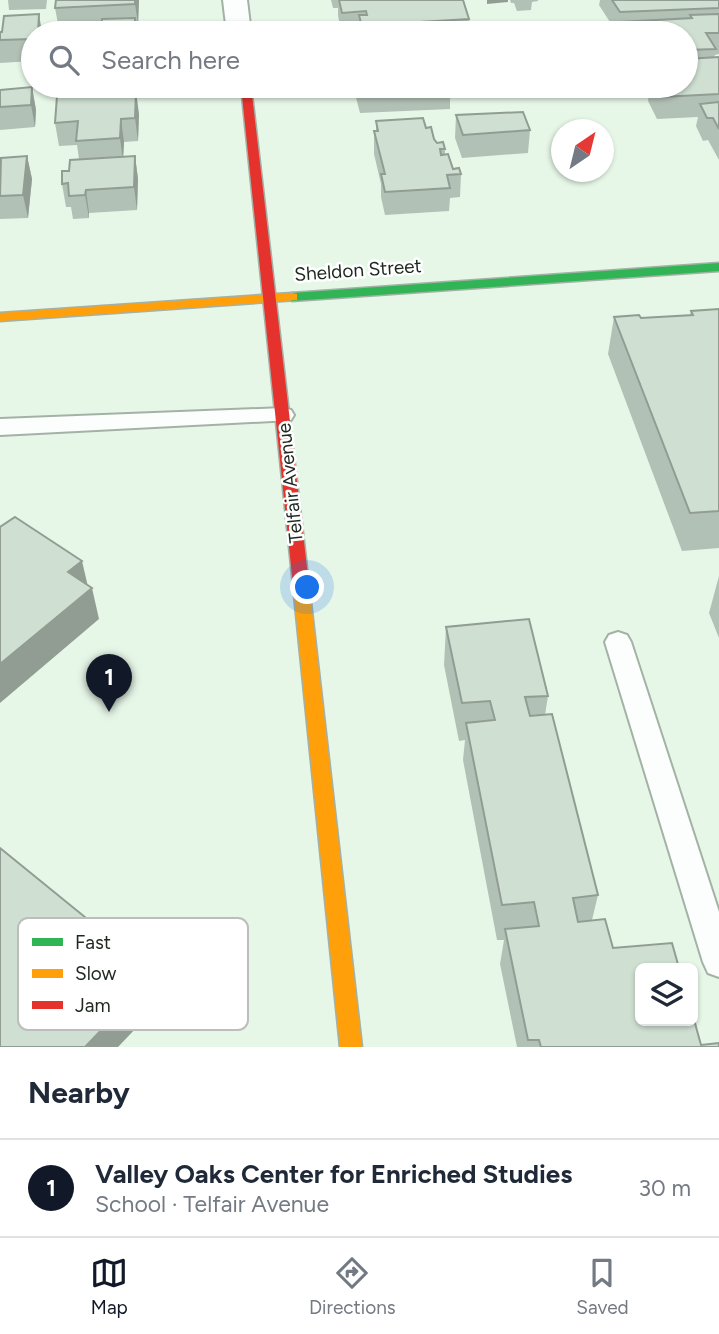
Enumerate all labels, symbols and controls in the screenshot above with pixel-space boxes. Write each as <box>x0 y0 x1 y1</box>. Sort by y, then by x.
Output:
search box <box>21 21 698 98</box>
icon: search <box>45 41 83 79</box>
text: Search here <box>101 44 240 76</box>
north arrow <box>551 119 614 182</box>
street label: Sheldon Street <box>294 254 422 286</box>
street label: Telfair Avenue <box>272 422 308 544</box>
your location <box>290 570 324 604</box>
pin: 1 <box>86 654 132 712</box>
legend <box>18 918 248 1030</box>
text: Fast <box>75 931 111 954</box>
text: Slow <box>75 962 117 985</box>
map controls <box>635 963 698 1026</box>
button: layers <box>635 963 698 1026</box>
text: Jam <box>75 994 111 1017</box>
text: Nearby <box>28 1074 130 1111</box>
text: Valley Oaks Center for Enriched Studies <box>95 1158 572 1190</box>
text: 1 <box>46 1174 56 1202</box>
text: 30 m <box>638 1174 691 1202</box>
text: School · Telfair Avenue <box>95 1190 329 1218</box>
tab: Map <box>90 1254 128 1319</box>
tab: Directions <box>309 1254 396 1319</box>
tab: Saved <box>576 1254 629 1319</box>

